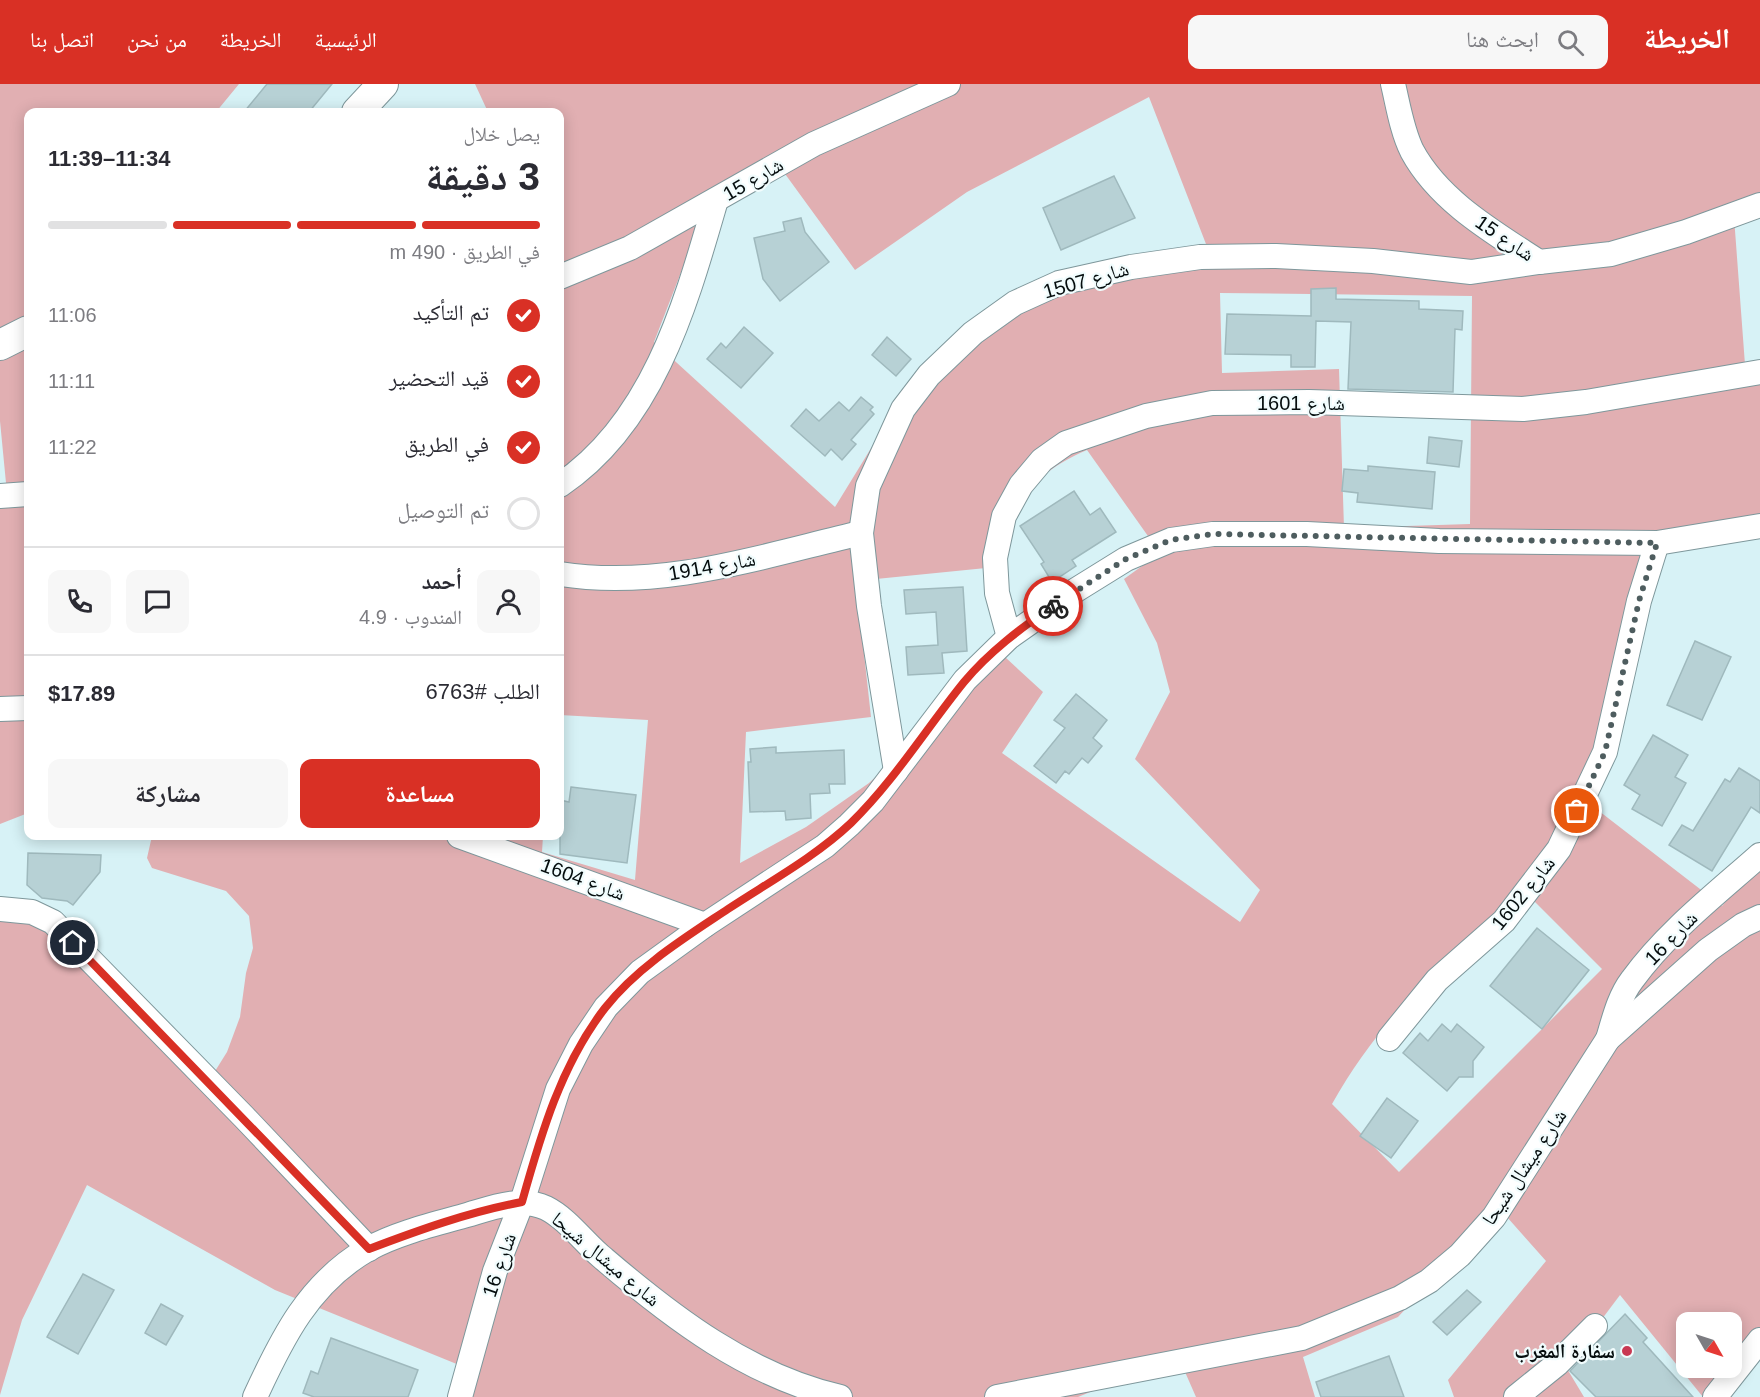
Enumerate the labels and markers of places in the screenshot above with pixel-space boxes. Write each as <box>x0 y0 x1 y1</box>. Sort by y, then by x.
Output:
pin <box>1551 785 1602 836</box>
pin <box>47 917 98 968</box>
place label: سفارة المغرب <box>1514 1340 1615 1363</box>
marker: سفارة المغرب <box>1620 1344 1634 1358</box>

